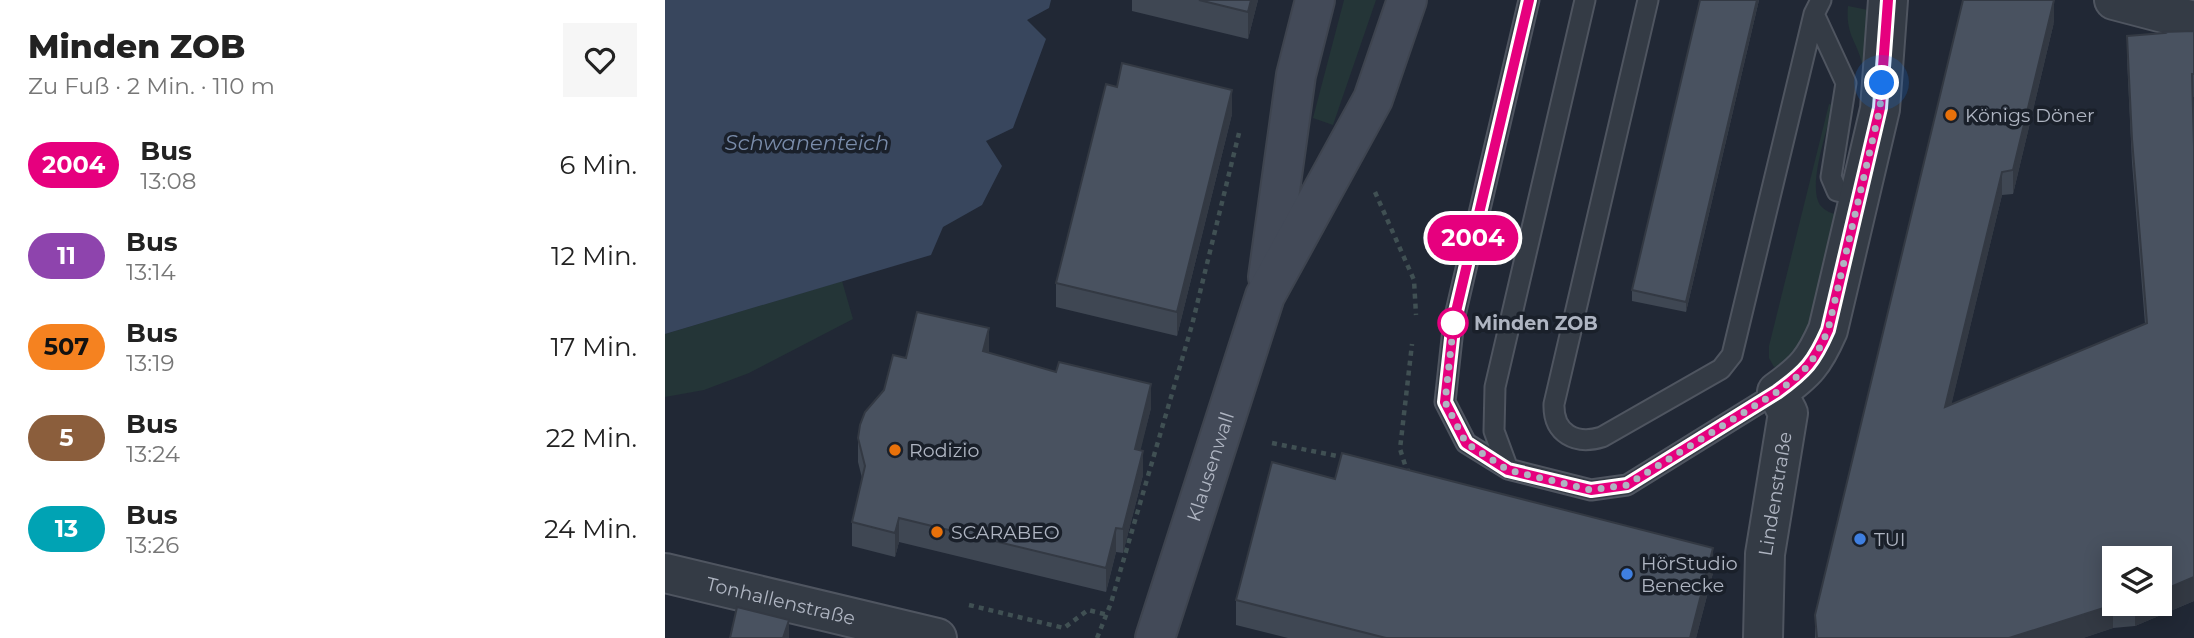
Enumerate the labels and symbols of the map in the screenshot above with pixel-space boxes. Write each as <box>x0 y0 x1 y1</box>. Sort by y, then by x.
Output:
your location <box>1864 65 1899 100</box>
place label: Königs Döner <box>1965 104 2095 127</box>
marker: Königs Döner <box>1943 107 1959 123</box>
water label: Schwanenteich <box>725 130 889 155</box>
line badge: 2004 <box>1424 215 1522 261</box>
marker: Minden ZOB <box>1438 308 1468 338</box>
place label: Minden ZOB <box>1474 312 1598 335</box>
street label: Klausenwall <box>1182 409 1238 524</box>
street label: Lindenstraße <box>1753 430 1796 558</box>
place label: Rodizio <box>909 439 979 462</box>
marker: Rodizio <box>887 442 903 458</box>
place label: SCARABEO <box>951 521 1060 544</box>
marker: SCARABEO <box>929 524 945 540</box>
place label: TUI <box>1874 528 1905 551</box>
marker: TUI <box>1852 531 1868 547</box>
place label: HörStudio Benecke <box>1641 552 1738 597</box>
marker: HörStudio Benecke <box>1619 566 1635 582</box>
street label: Tonhallenstraße <box>704 572 858 630</box>

